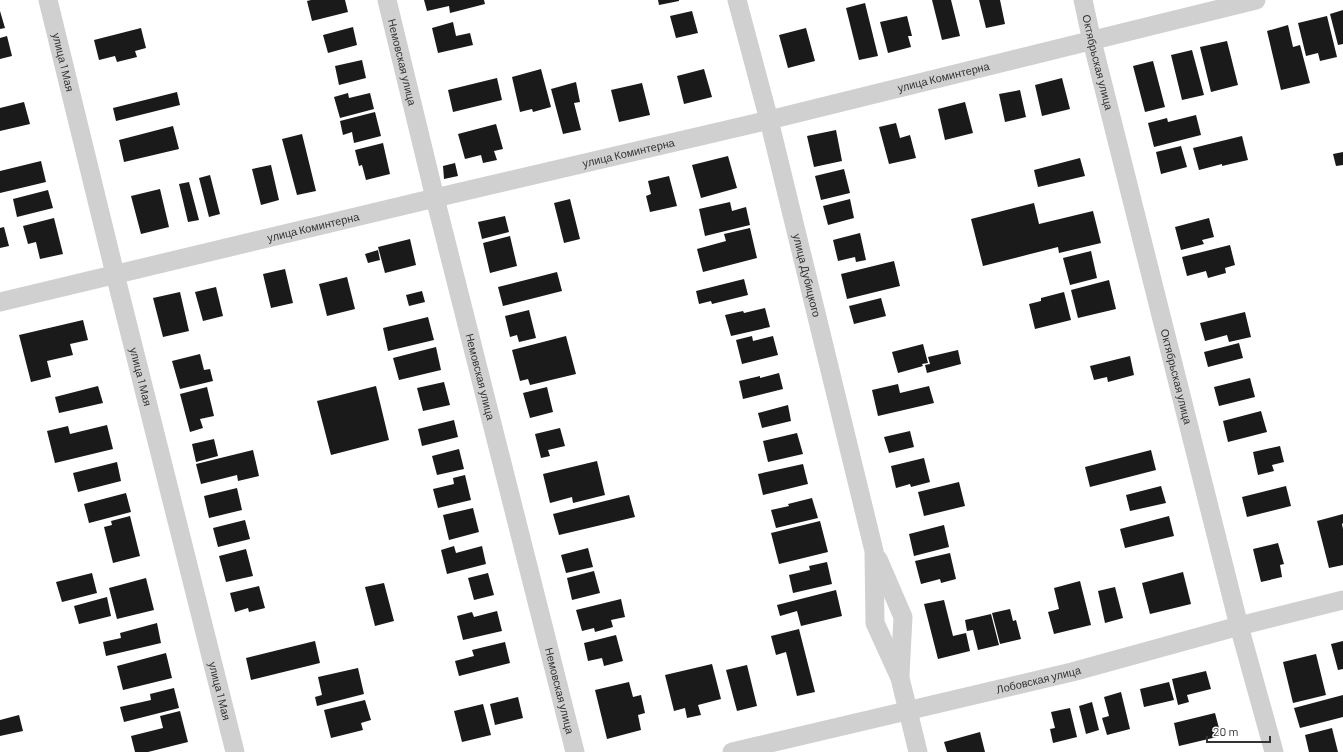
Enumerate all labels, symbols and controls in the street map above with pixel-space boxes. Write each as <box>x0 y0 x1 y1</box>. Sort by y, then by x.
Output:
street label: Октябрьская улица <box>1080 13 1116 112</box>
street label: Немовская улица <box>386 17 420 108</box>
street label: улица 1 Мая <box>50 31 77 93</box>
street label: улица Коминтерна <box>896 59 992 94</box>
street label: улица Коминтерна <box>581 135 677 169</box>
street label: улица Коминтерна <box>266 209 361 244</box>
street label: улица Дубицкого <box>791 232 824 318</box>
street label: Октябрьская улица <box>1159 327 1195 426</box>
street label: Немовская улица <box>463 332 498 422</box>
street label: улица 1 Мая <box>128 346 155 407</box>
street label: Немовская улица <box>543 646 577 736</box>
street label: улица 1 Мая <box>207 660 234 722</box>
street label: Лобовская улица <box>995 663 1083 696</box>
scale bar <box>1207 718 1270 744</box>
text: 20 m <box>1213 724 1239 738</box>

